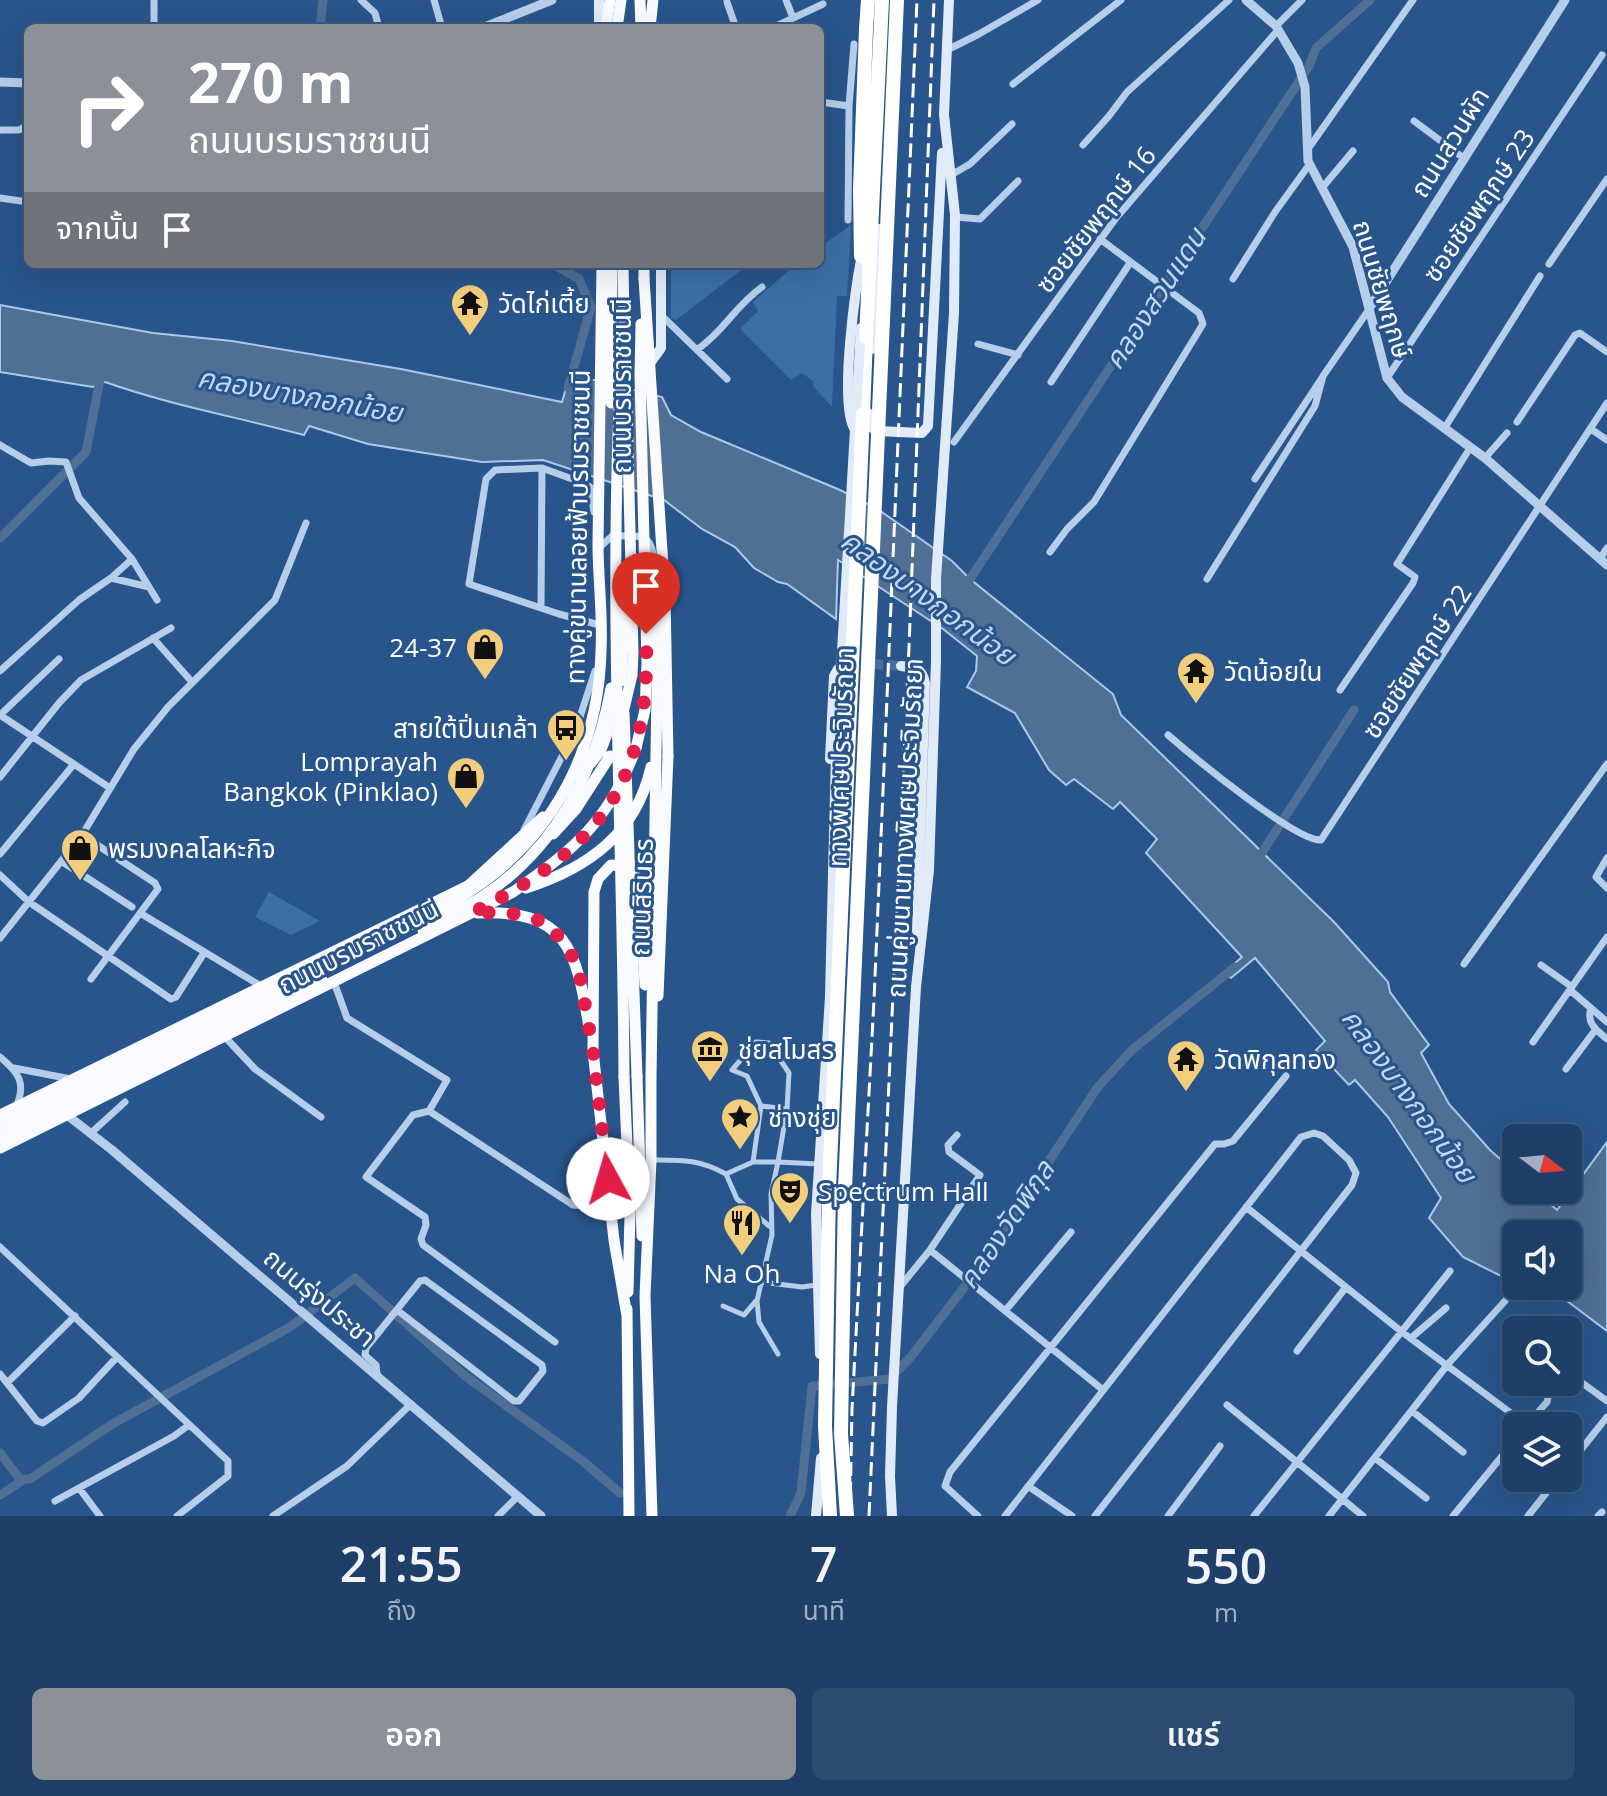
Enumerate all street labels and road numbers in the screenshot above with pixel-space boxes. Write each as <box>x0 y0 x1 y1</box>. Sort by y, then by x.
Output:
street label: ถนนสวนผัก <box>1401 80 1497 204</box>
street label: ซอยชัยพฤกษ์ 23 <box>1414 122 1542 288</box>
street label: ซอยชัยพฤกษ์ 16 <box>1026 138 1164 300</box>
street label: ถนนชัยพฤกษ์ <box>1345 215 1421 363</box>
street label: ถนนบรมราชชนนี <box>603 298 639 474</box>
street label: ทางคู่ขนานลอยฟ้าบรมราชชนนี <box>556 369 598 685</box>
street label: ซอยชัยพฤกษ์ 22 <box>1353 577 1479 745</box>
street label: ทางพิเศษประจิมรัถยา <box>818 646 862 868</box>
street label: ถนนคู่ขนานทางพิเศษประจิมรัถยา <box>877 657 931 999</box>
street label: ถนนสิรินธร <box>621 837 661 957</box>
street label: ถนนบรมราชชนนี <box>272 890 444 1002</box>
street label: ถนนรุ่งประชา <box>256 1239 384 1355</box>

